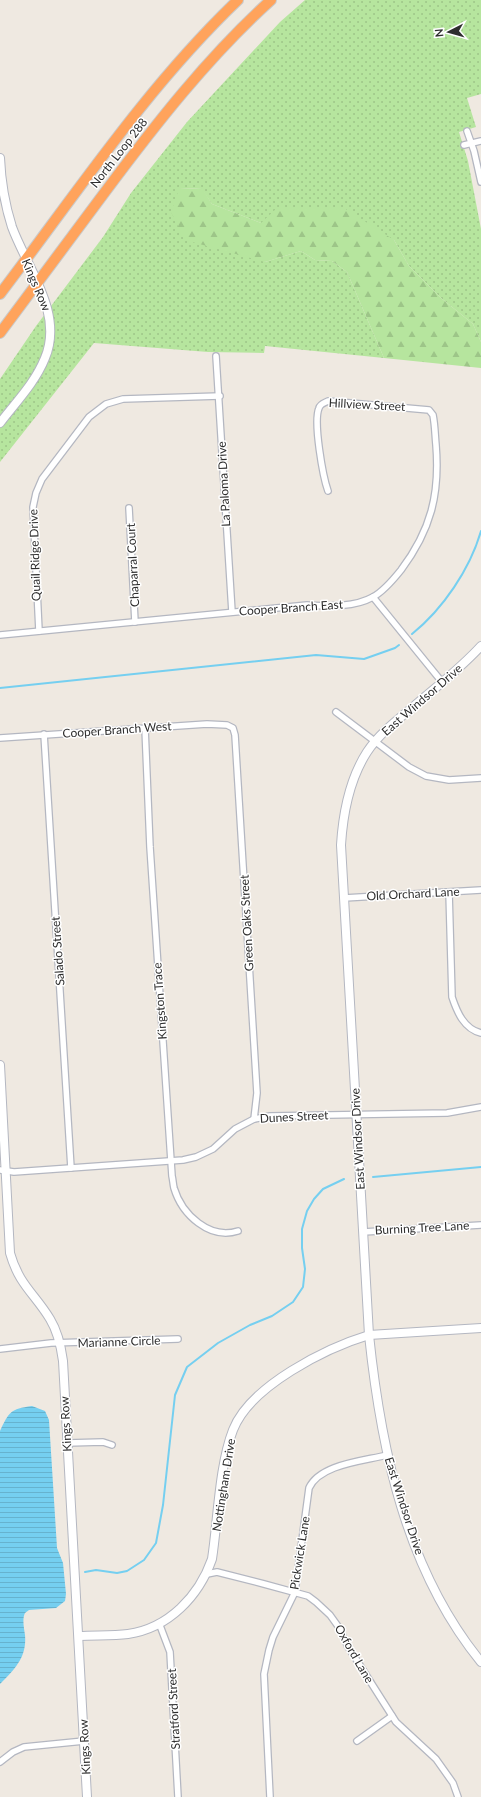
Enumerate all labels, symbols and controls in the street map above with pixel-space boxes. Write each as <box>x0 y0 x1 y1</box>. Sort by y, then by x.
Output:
north arrow <box>429 12 469 52</box>
text: N <box>432 28 445 38</box>
street label: North Loop 288 <box>87 115 150 190</box>
street label: Kings Row <box>19 256 54 314</box>
street label: Hillview Street <box>328 395 406 414</box>
street label: La Paloma Drive <box>214 441 233 527</box>
street label: Quail Ridge Drive <box>25 509 44 601</box>
street label: Chaparral Court <box>123 522 142 607</box>
street label: Cooper Branch East <box>238 596 344 619</box>
street label: East Windsor Drive <box>378 661 465 739</box>
street label: Cooper Branch West <box>62 718 173 741</box>
street label: Green Oaks Street <box>236 874 257 972</box>
street label: Old Orchard Lane <box>366 884 460 903</box>
street label: Salado Street <box>48 915 67 986</box>
street label: Kingston Trace <box>149 962 170 1040</box>
street label: East Windsor Drive <box>347 1088 368 1190</box>
street label: Dunes Street <box>259 1107 329 1126</box>
street label: Burning Tree Lane <box>374 1218 470 1237</box>
street label: Marianne Circle <box>77 1333 161 1350</box>
street label: Kings Row <box>57 1395 74 1452</box>
street label: Nottingham Drive <box>209 1437 238 1533</box>
street label: East Windsor Drive <box>382 1455 427 1557</box>
street label: Pickwick Lane <box>286 1515 313 1591</box>
street label: Oxford Lane <box>332 1622 377 1686</box>
street label: Stratford Street <box>164 1667 183 1750</box>
street label: Kings Row <box>76 1718 93 1775</box>

